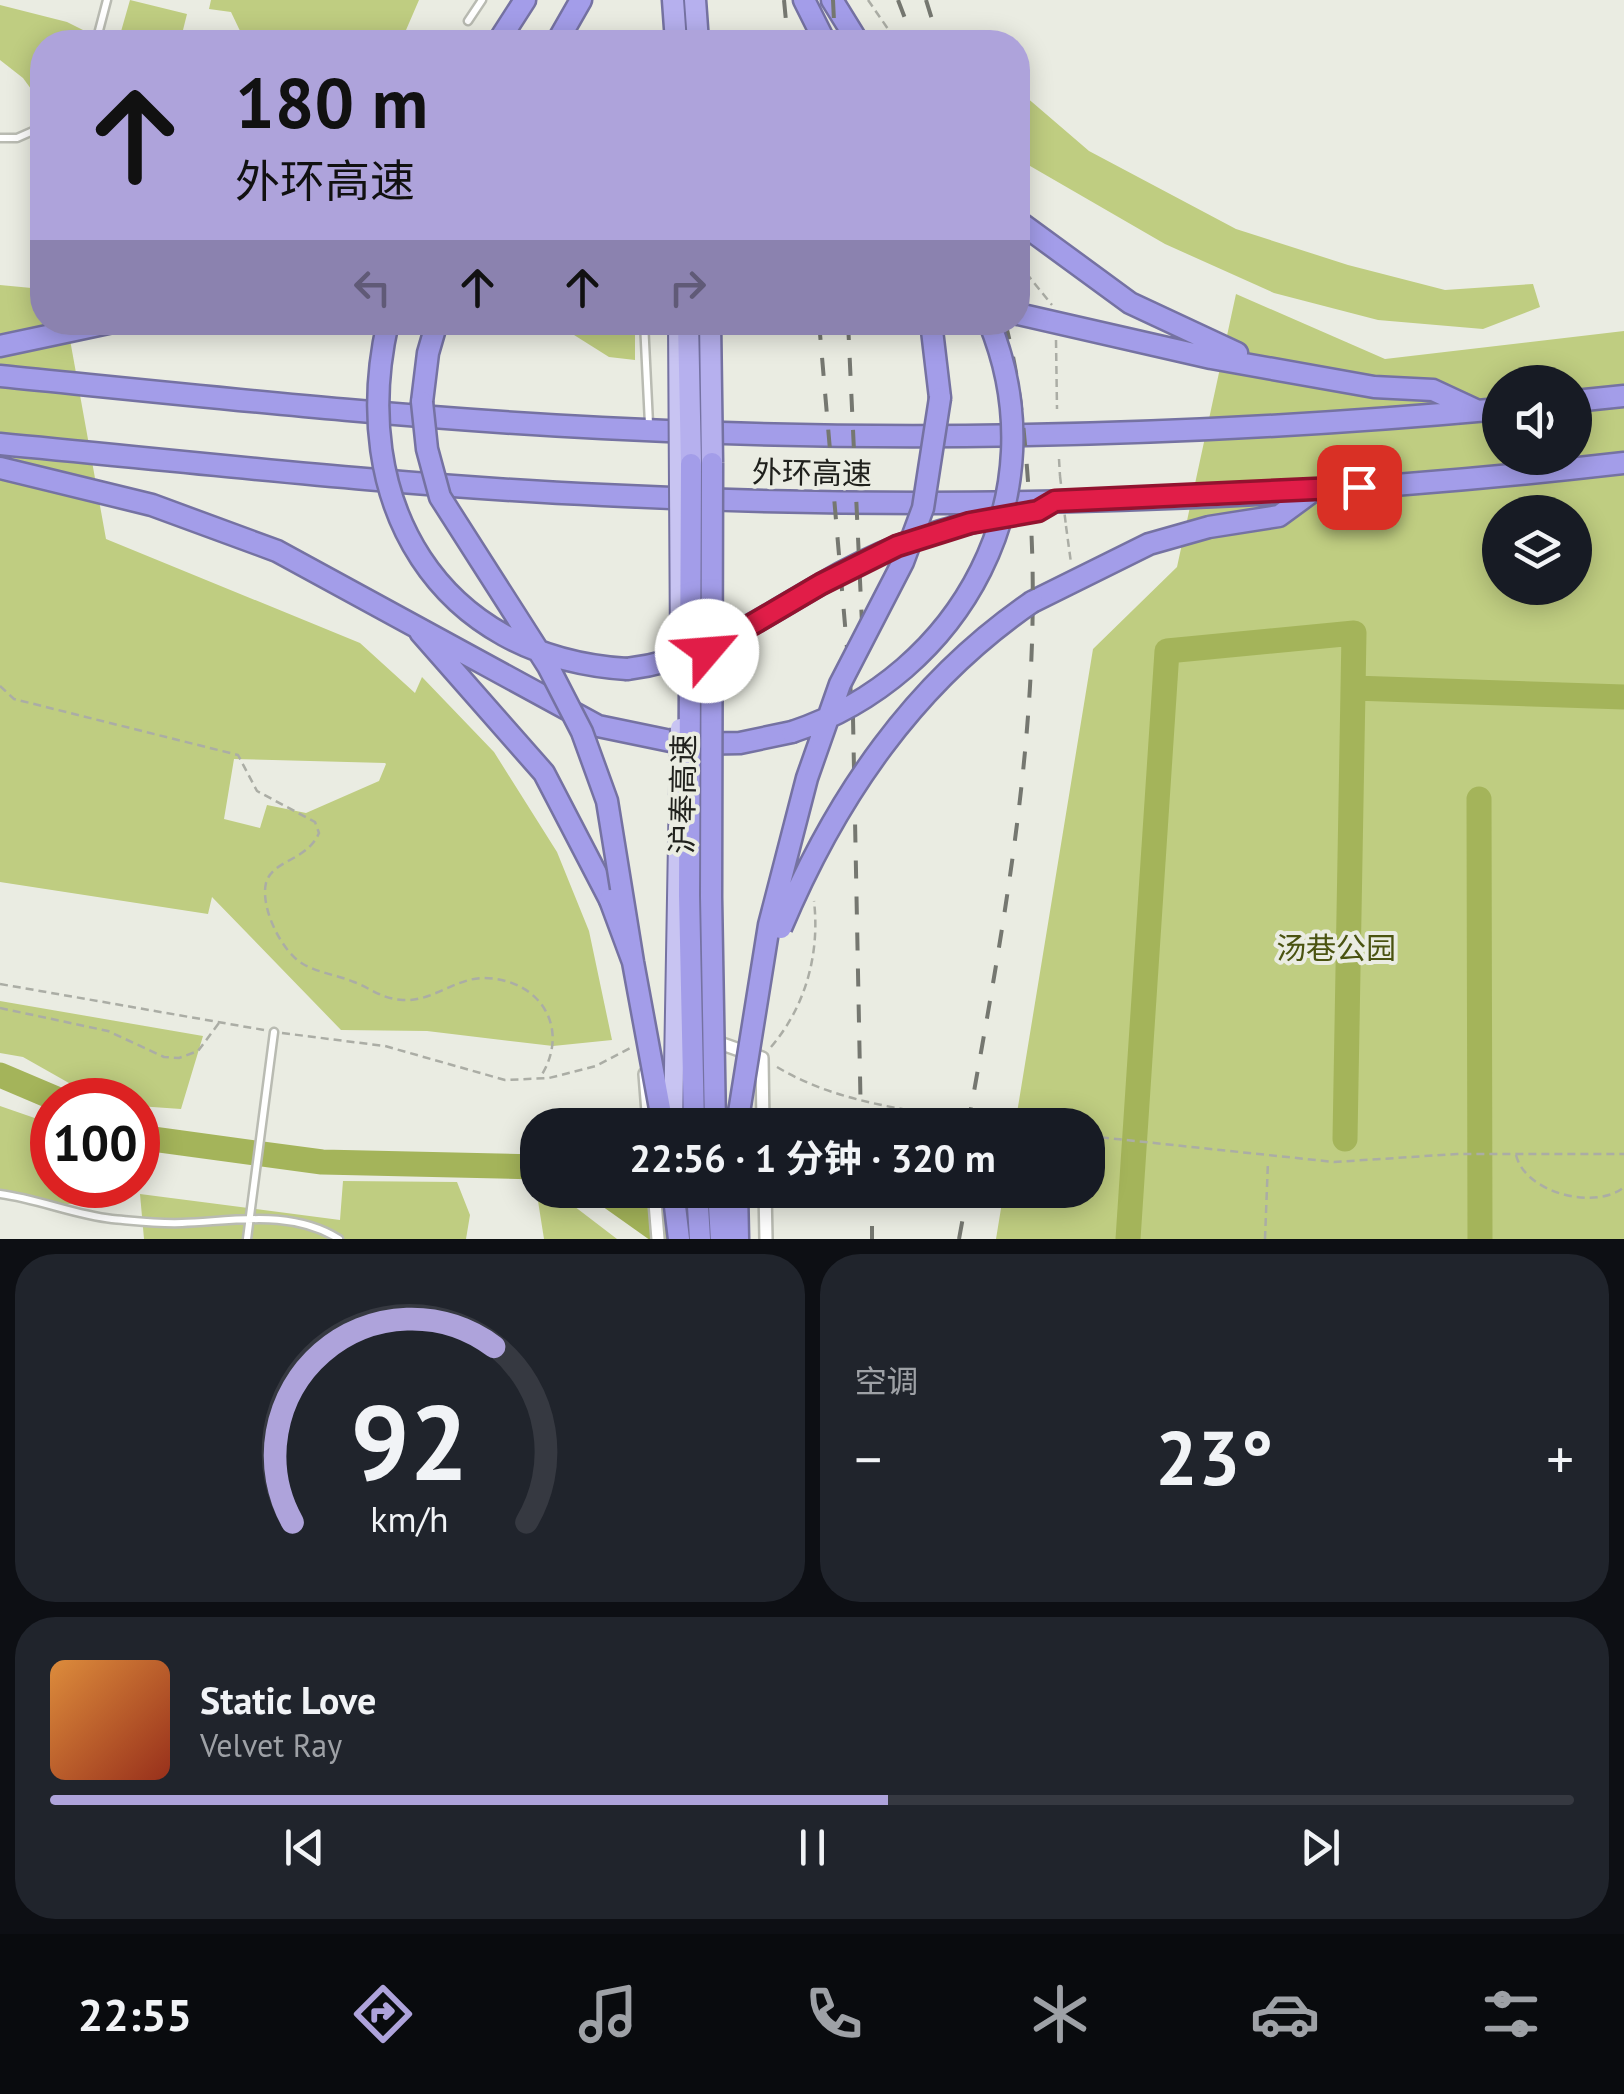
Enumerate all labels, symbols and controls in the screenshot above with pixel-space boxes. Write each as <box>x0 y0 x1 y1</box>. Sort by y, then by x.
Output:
text: 180 m <box>235 57 428 147</box>
icon: ahead <box>70 70 200 200</box>
text: 外环高速 <box>235 151 415 209</box>
icon: left <box>345 260 400 315</box>
icon: ahead <box>450 260 505 315</box>
icon: ahead <box>555 260 610 315</box>
icon: right <box>660 260 715 315</box>
map controls <box>1482 365 1592 605</box>
button: sound <box>1482 365 1592 475</box>
pin <box>1317 445 1402 530</box>
street label: 外环高速 <box>752 451 872 493</box>
icon: arrive <box>1332 460 1387 515</box>
button: layers <box>1482 495 1592 605</box>
position arrow <box>655 599 759 703</box>
street label: 沪奉高速 <box>661 734 703 854</box>
park label: 汤巷公园 <box>1276 928 1396 967</box>
speed limit sign: 100 <box>30 1078 160 1208</box>
text: 22:56 · 1 分钟 · 320 m <box>629 1133 996 1182</box>
text: 空调 <box>855 1360 919 1402</box>
text: 92 <box>351 1374 469 1509</box>
text: 23° <box>1155 1409 1273 1506</box>
text: − <box>855 1423 882 1494</box>
text: + <box>1546 1423 1574 1494</box>
text: km/h <box>371 1496 449 1542</box>
text: Static Love <box>200 1675 376 1724</box>
text: Velvet Ray <box>200 1724 342 1766</box>
icon: previous <box>277 1820 332 1875</box>
icon: pause <box>785 1820 840 1875</box>
icon: next <box>1293 1820 1348 1875</box>
icon: directions <box>348 1979 418 2049</box>
icon: music <box>573 1979 643 2049</box>
icon: phone <box>799 1979 869 2049</box>
icon: climate <box>1025 1979 1095 2049</box>
icon: car <box>1250 1979 1320 2049</box>
icon: filters <box>1476 1979 1546 2049</box>
text: 22:55 <box>78 1985 192 2043</box>

